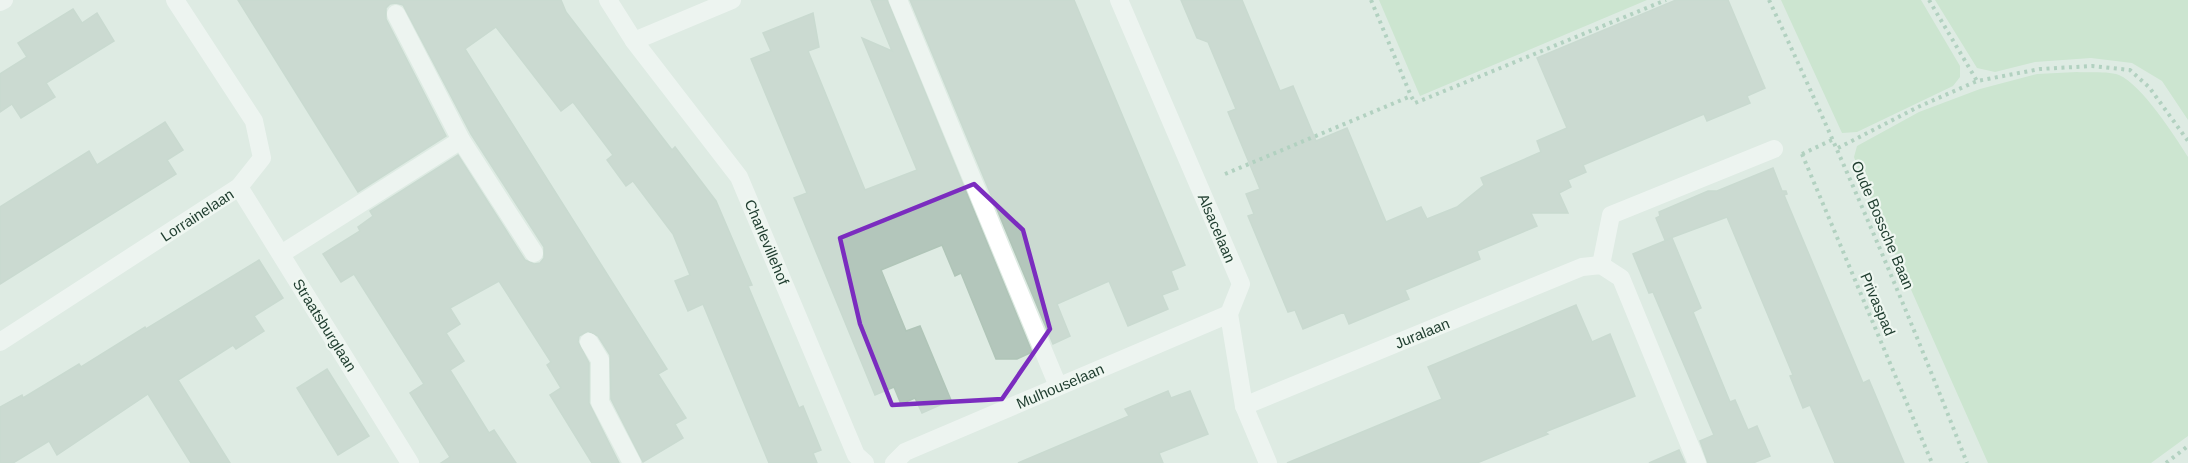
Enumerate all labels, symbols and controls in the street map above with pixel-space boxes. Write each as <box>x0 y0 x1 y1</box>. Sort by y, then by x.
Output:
street label: Oude Bossche Baan <box>1848 158 1918 292</box>
street label: Lorrainelaan <box>157 185 237 245</box>
street label: Alsacelaan <box>1195 191 1239 265</box>
street label: Charlevillehof <box>741 197 793 288</box>
street label: Privaspad <box>1857 270 1899 338</box>
street label: Straatsburglaan <box>290 276 360 374</box>
street label: Juralaan <box>1392 314 1452 352</box>
street label: Mulhouselaan <box>1014 360 1106 412</box>

